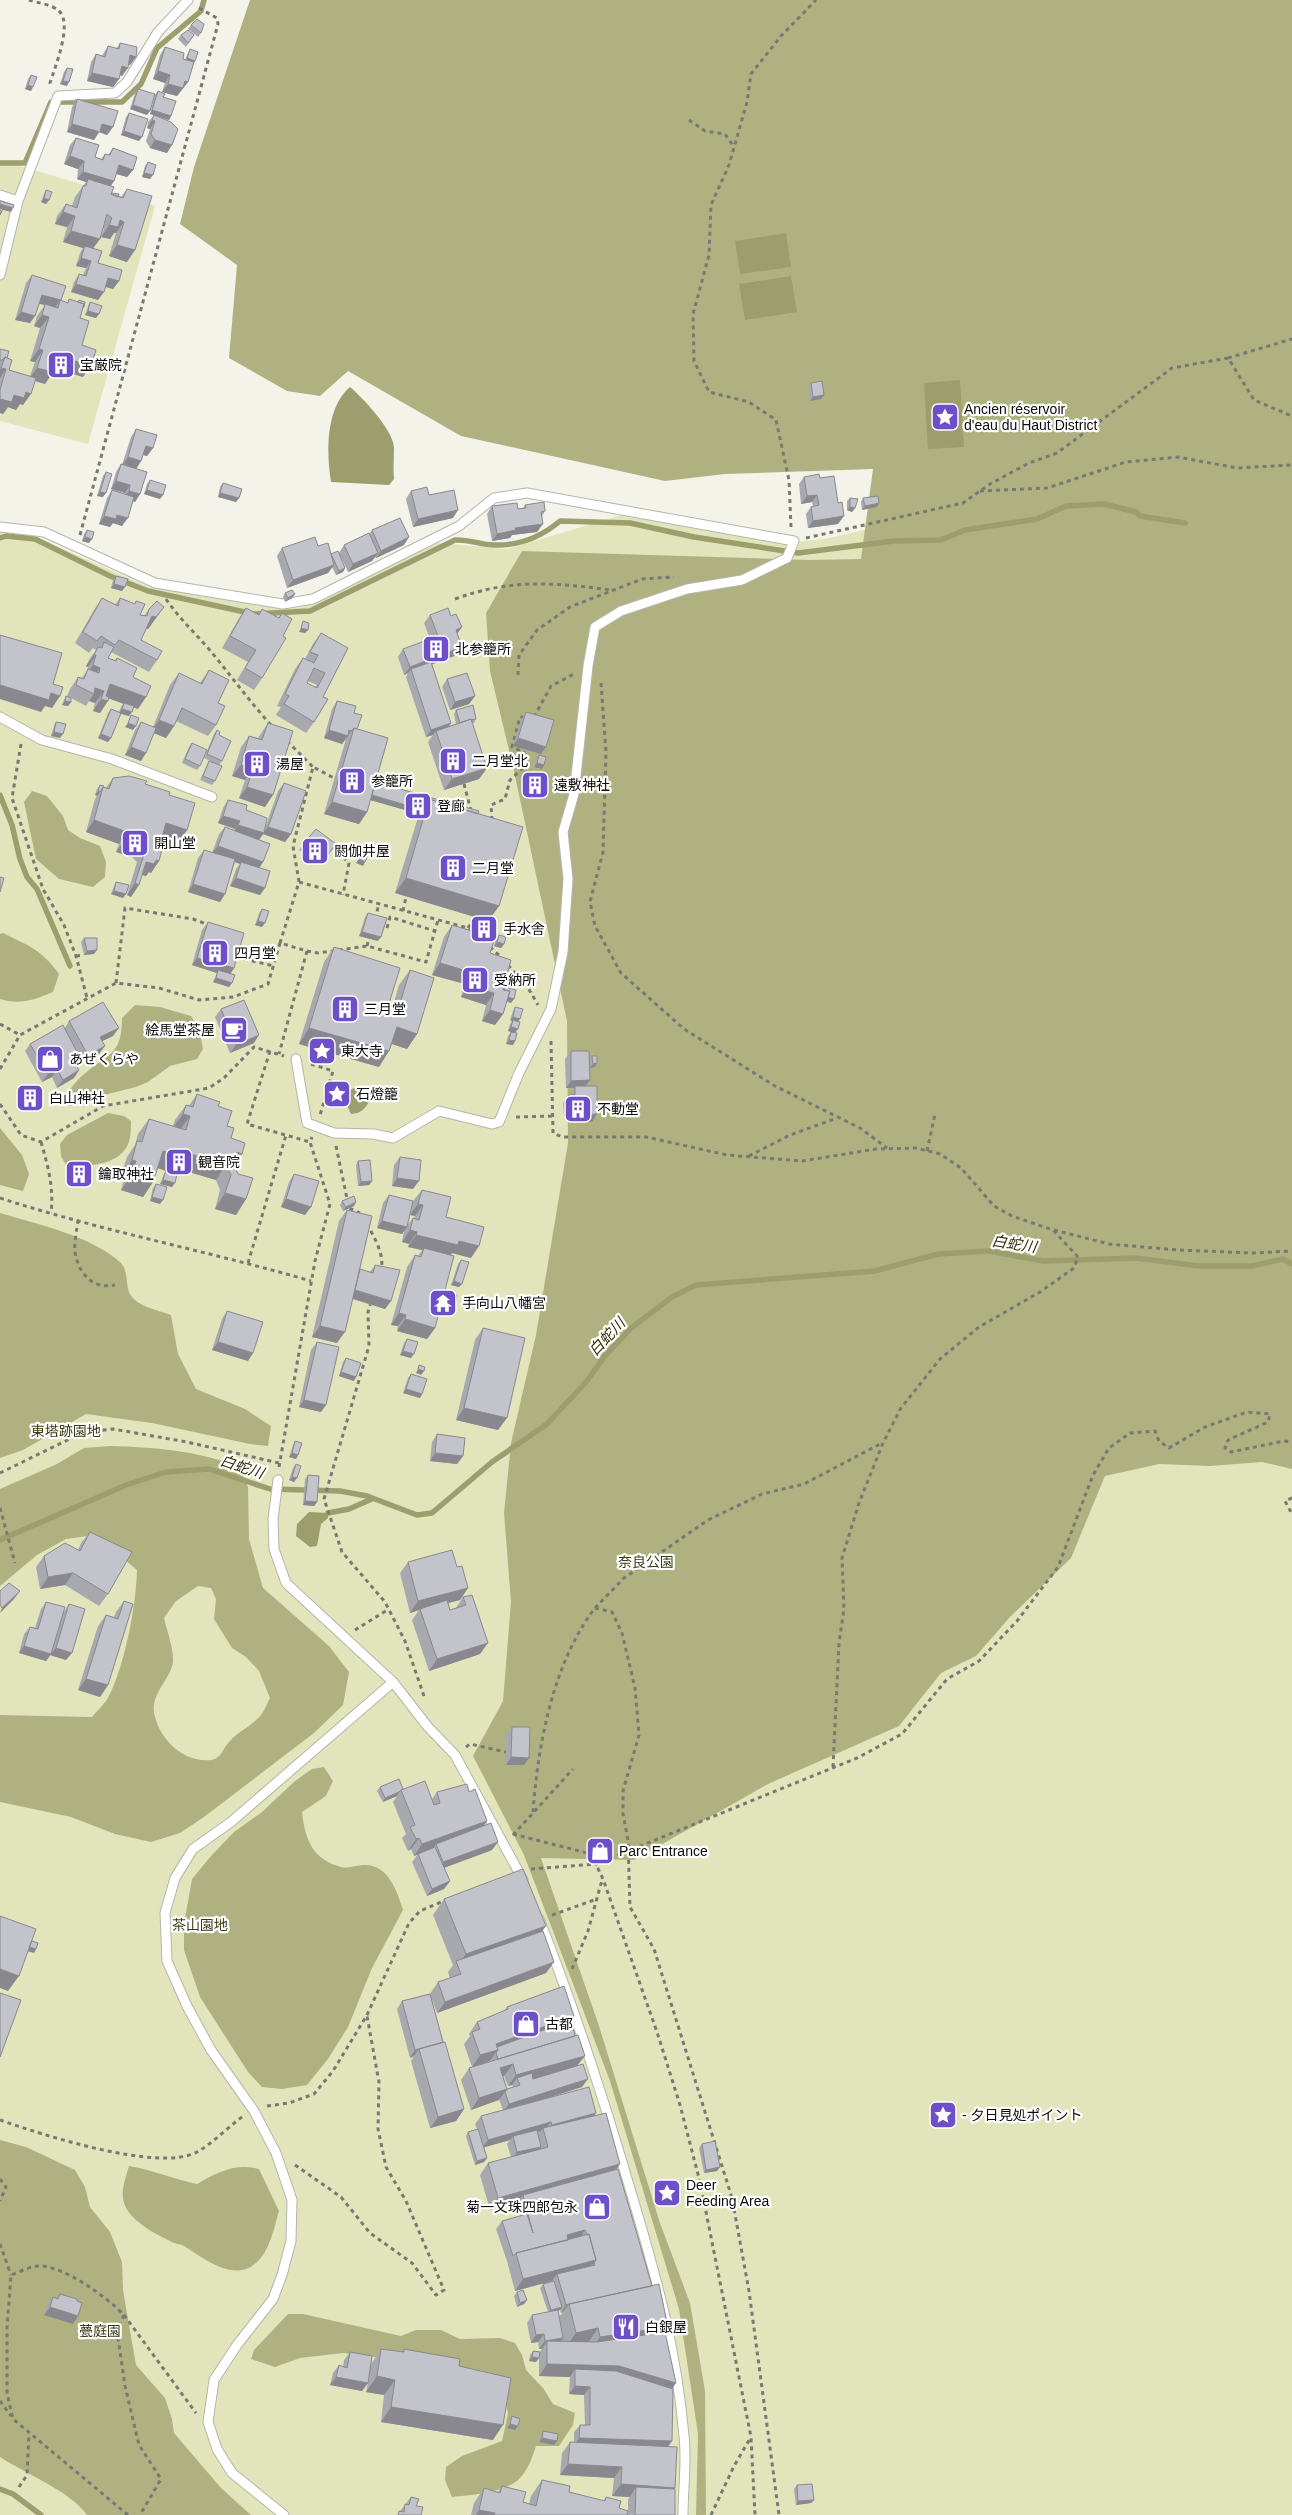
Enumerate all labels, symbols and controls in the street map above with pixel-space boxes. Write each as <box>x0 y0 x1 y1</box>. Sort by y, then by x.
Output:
building icon: 宝厳院 <box>46 350 76 380</box>
place label: 宝厳院 <box>80 357 122 373</box>
place label: Ancien réservoir d'eau du Haut District <box>964 401 1098 433</box>
place icon: Ancien réservoir d'eau du Haut District <box>930 402 960 432</box>
building icon: 北参籠所 <box>421 634 451 664</box>
place label: 北参籠所 <box>455 641 511 657</box>
building icon: 二月堂北 <box>438 746 468 776</box>
building icon: 湯屋 <box>242 749 272 779</box>
place label: 二月堂北 <box>472 753 528 769</box>
place label: 湯屋 <box>276 756 304 772</box>
building icon: 参籠所 <box>337 766 367 796</box>
building icon: 遠敷神社 <box>520 770 550 800</box>
place label: 参籠所 <box>371 773 413 789</box>
place label: 遠敷神社 <box>554 777 610 793</box>
building icon: 登廊 <box>403 791 433 821</box>
place label: 登廊 <box>437 798 465 814</box>
building icon: 開山堂 <box>120 828 150 858</box>
place label: 開山堂 <box>154 835 196 851</box>
building icon: 閼伽井屋 <box>300 836 330 866</box>
place label: 閼伽井屋 <box>334 843 390 859</box>
building icon: 二月堂 <box>438 853 468 883</box>
place label: 二月堂 <box>472 860 514 876</box>
building icon: 手水舎 <box>469 914 499 944</box>
place label: 手水舎 <box>503 921 545 937</box>
building icon: 四月堂 <box>200 938 230 968</box>
place label: 四月堂 <box>234 945 276 961</box>
building icon: 受納所 <box>460 965 490 995</box>
place label: 受納所 <box>494 972 536 988</box>
building icon: 三月堂 <box>330 994 360 1024</box>
place label: 三月堂 <box>364 1001 406 1017</box>
cafe icon: 絵馬堂茶屋 <box>219 1015 249 1045</box>
place label: 絵馬堂茶屋 <box>145 1022 215 1038</box>
place icon: 東大寺 <box>307 1036 337 1066</box>
place label: 東大寺 <box>341 1043 383 1059</box>
shop icon: あぜくらや <box>35 1044 65 1074</box>
place label: あぜくらや <box>69 1051 139 1067</box>
place icon: 石燈籠 <box>322 1079 352 1109</box>
building icon: 白山神社 <box>15 1083 45 1113</box>
place label: 石燈籠 <box>356 1086 398 1102</box>
place label: 白山神社 <box>49 1090 105 1106</box>
building icon: 不動堂 <box>563 1094 593 1124</box>
place label: 不動堂 <box>597 1101 639 1117</box>
building icon: 観音院 <box>164 1147 194 1177</box>
place label: 観音院 <box>198 1154 240 1170</box>
building icon: 鑰取神社 <box>64 1159 94 1189</box>
place label: 鑰取神社 <box>98 1166 154 1182</box>
water label: 白蛇川 <box>991 1232 1040 1256</box>
temple icon: 手向山八幡宮 <box>428 1288 458 1318</box>
place label: 手向山八幡宮 <box>462 1295 546 1311</box>
water label: 白蛇川 <box>585 1313 630 1359</box>
park label: 東塔跡園地 <box>31 1423 101 1439</box>
water label: 白蛇川 <box>218 1451 268 1482</box>
park label: 奈良公園 <box>618 1554 674 1570</box>
shop icon: Parc Entrance <box>585 1836 615 1866</box>
place label: Parc Entrance <box>619 1843 708 1859</box>
park label: 茶山園地 <box>172 1917 228 1933</box>
shop icon: 古都 <box>511 2009 541 2039</box>
place label: 古都 <box>545 2016 573 2032</box>
place icon: - 夕日見処ポイント <box>928 2100 958 2130</box>
place label: - 夕日見処ポイント <box>962 2107 1083 2123</box>
place label: Deer Feeding Area <box>686 2177 769 2209</box>
place icon: Deer Feeding Area <box>652 2178 682 2208</box>
shop icon: 菊一文珠四郎包永 <box>582 2192 612 2222</box>
place label: 菊一文珠四郎包永 <box>466 2199 578 2215</box>
restaurant icon: 白銀屋 <box>611 2312 641 2342</box>
place label: 白銀屋 <box>645 2319 687 2335</box>
park label: 甍庭園 <box>79 2323 121 2339</box>

